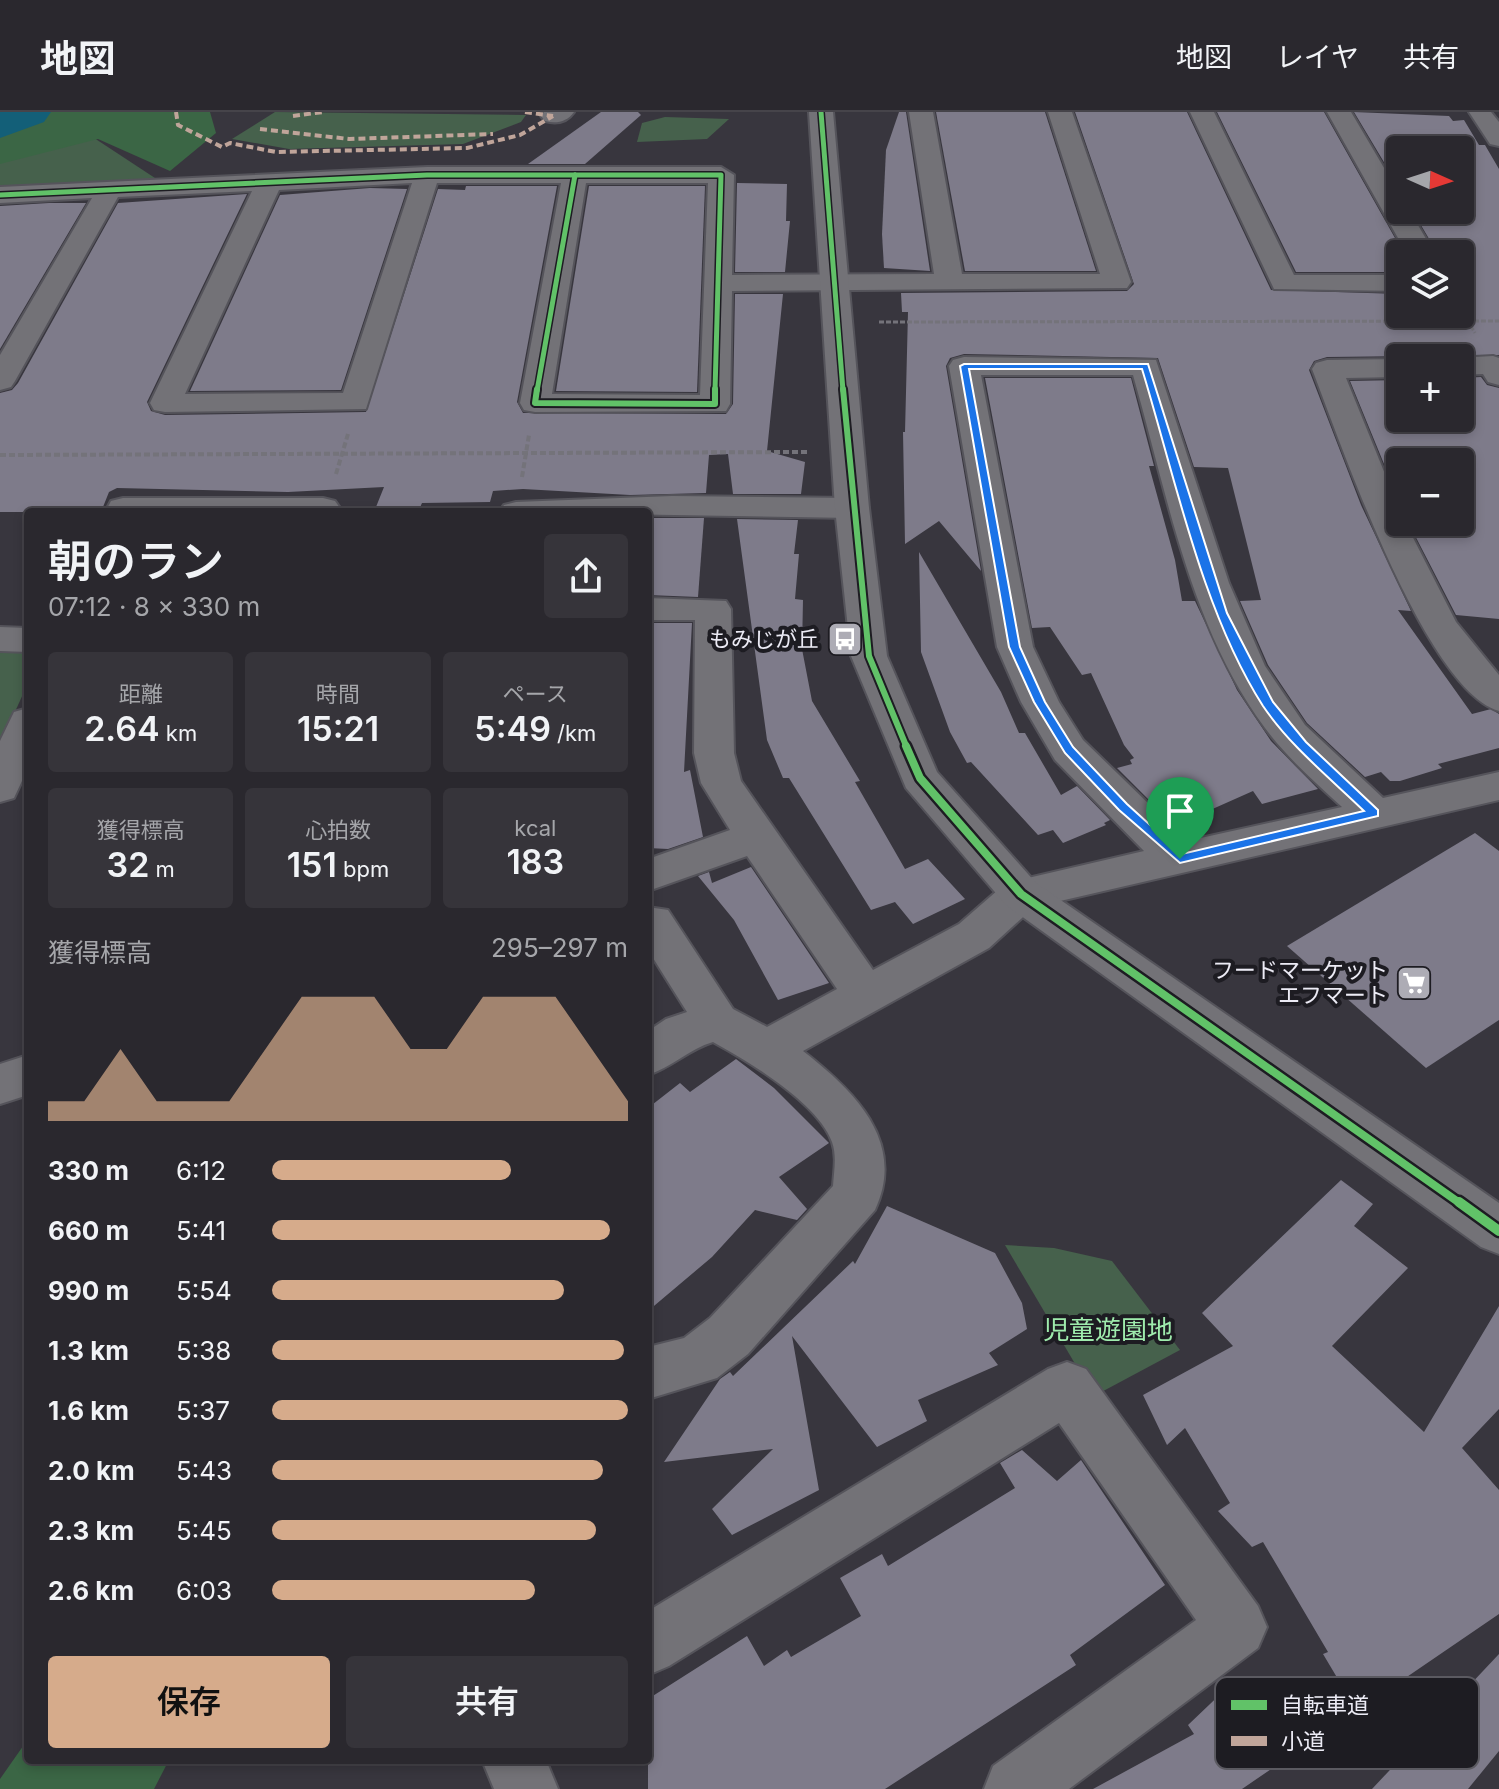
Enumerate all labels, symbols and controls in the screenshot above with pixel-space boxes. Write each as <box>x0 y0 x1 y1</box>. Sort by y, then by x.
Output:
text: 地図 <box>40 35 116 81</box>
text: 地図 <box>1176 40 1232 74</box>
text: レイヤ <box>1276 40 1359 74</box>
text: 共有 <box>1403 40 1459 74</box>
north arrow <box>1386 136 1474 224</box>
map controls <box>1386 136 1474 536</box>
button: layers <box>1386 240 1474 328</box>
button: + <box>1386 344 1474 432</box>
button: − <box>1386 448 1474 536</box>
text: 朝のラン <box>48 534 224 588</box>
button: share <box>544 534 628 618</box>
text: 07:12 · 8 × 330 m <box>48 591 260 622</box>
bus stop icon: もみじが丘 <box>826 620 864 658</box>
place label: もみじが丘 <box>709 626 819 652</box>
text: 距離 <box>119 681 163 707</box>
text: 時間 <box>316 681 360 707</box>
text: ペース <box>503 681 568 707</box>
text: 2.64 <box>84 708 160 749</box>
text: 15:21 <box>297 708 379 749</box>
text: 5:49 <box>474 708 551 749</box>
text: km <box>160 720 197 746</box>
text: /km <box>551 720 596 746</box>
pin <box>1146 777 1214 859</box>
icon: arrive <box>1158 789 1202 833</box>
text: kcal <box>514 815 556 841</box>
text: 獲得標高 <box>97 817 185 843</box>
text: 心拍数 <box>305 817 371 843</box>
text: 183 <box>506 841 564 882</box>
text: 32 <box>107 844 149 885</box>
text: 151 <box>287 844 337 885</box>
text: m <box>149 856 175 882</box>
text: bpm <box>337 856 389 882</box>
text: 295–297 m <box>491 932 628 963</box>
text: 獲得標高 <box>48 937 152 968</box>
place label: フードマーケット エフマート <box>1212 957 1388 1008</box>
supermarket icon: フードマーケット エフマート <box>1395 964 1433 1002</box>
text: 330 m <box>48 1155 129 1186</box>
text: 6:12 <box>176 1155 226 1186</box>
text: 660 m <box>48 1215 129 1246</box>
text: 5:41 <box>176 1215 226 1246</box>
text: 990 m <box>48 1275 129 1306</box>
text: 5:54 <box>176 1275 232 1306</box>
park label: 児童遊園地 <box>1043 1314 1173 1345</box>
text: 1.3 km <box>48 1335 129 1366</box>
text: 5:38 <box>176 1335 231 1366</box>
text: 1.6 km <box>48 1395 129 1426</box>
text: 5:37 <box>176 1395 230 1426</box>
text: 2.0 km <box>48 1455 135 1486</box>
text: 5:43 <box>176 1455 232 1486</box>
text: 2.3 km <box>48 1515 134 1546</box>
text: 5:45 <box>176 1515 232 1546</box>
text: 2.6 km <box>48 1575 134 1606</box>
text: 6:03 <box>176 1575 232 1606</box>
button: 保存 <box>48 1656 330 1748</box>
button: 共有 <box>346 1656 628 1748</box>
legend <box>1215 1677 1479 1769</box>
text: 自転車道 <box>1281 1692 1369 1718</box>
text: 小道 <box>1281 1728 1325 1754</box>

